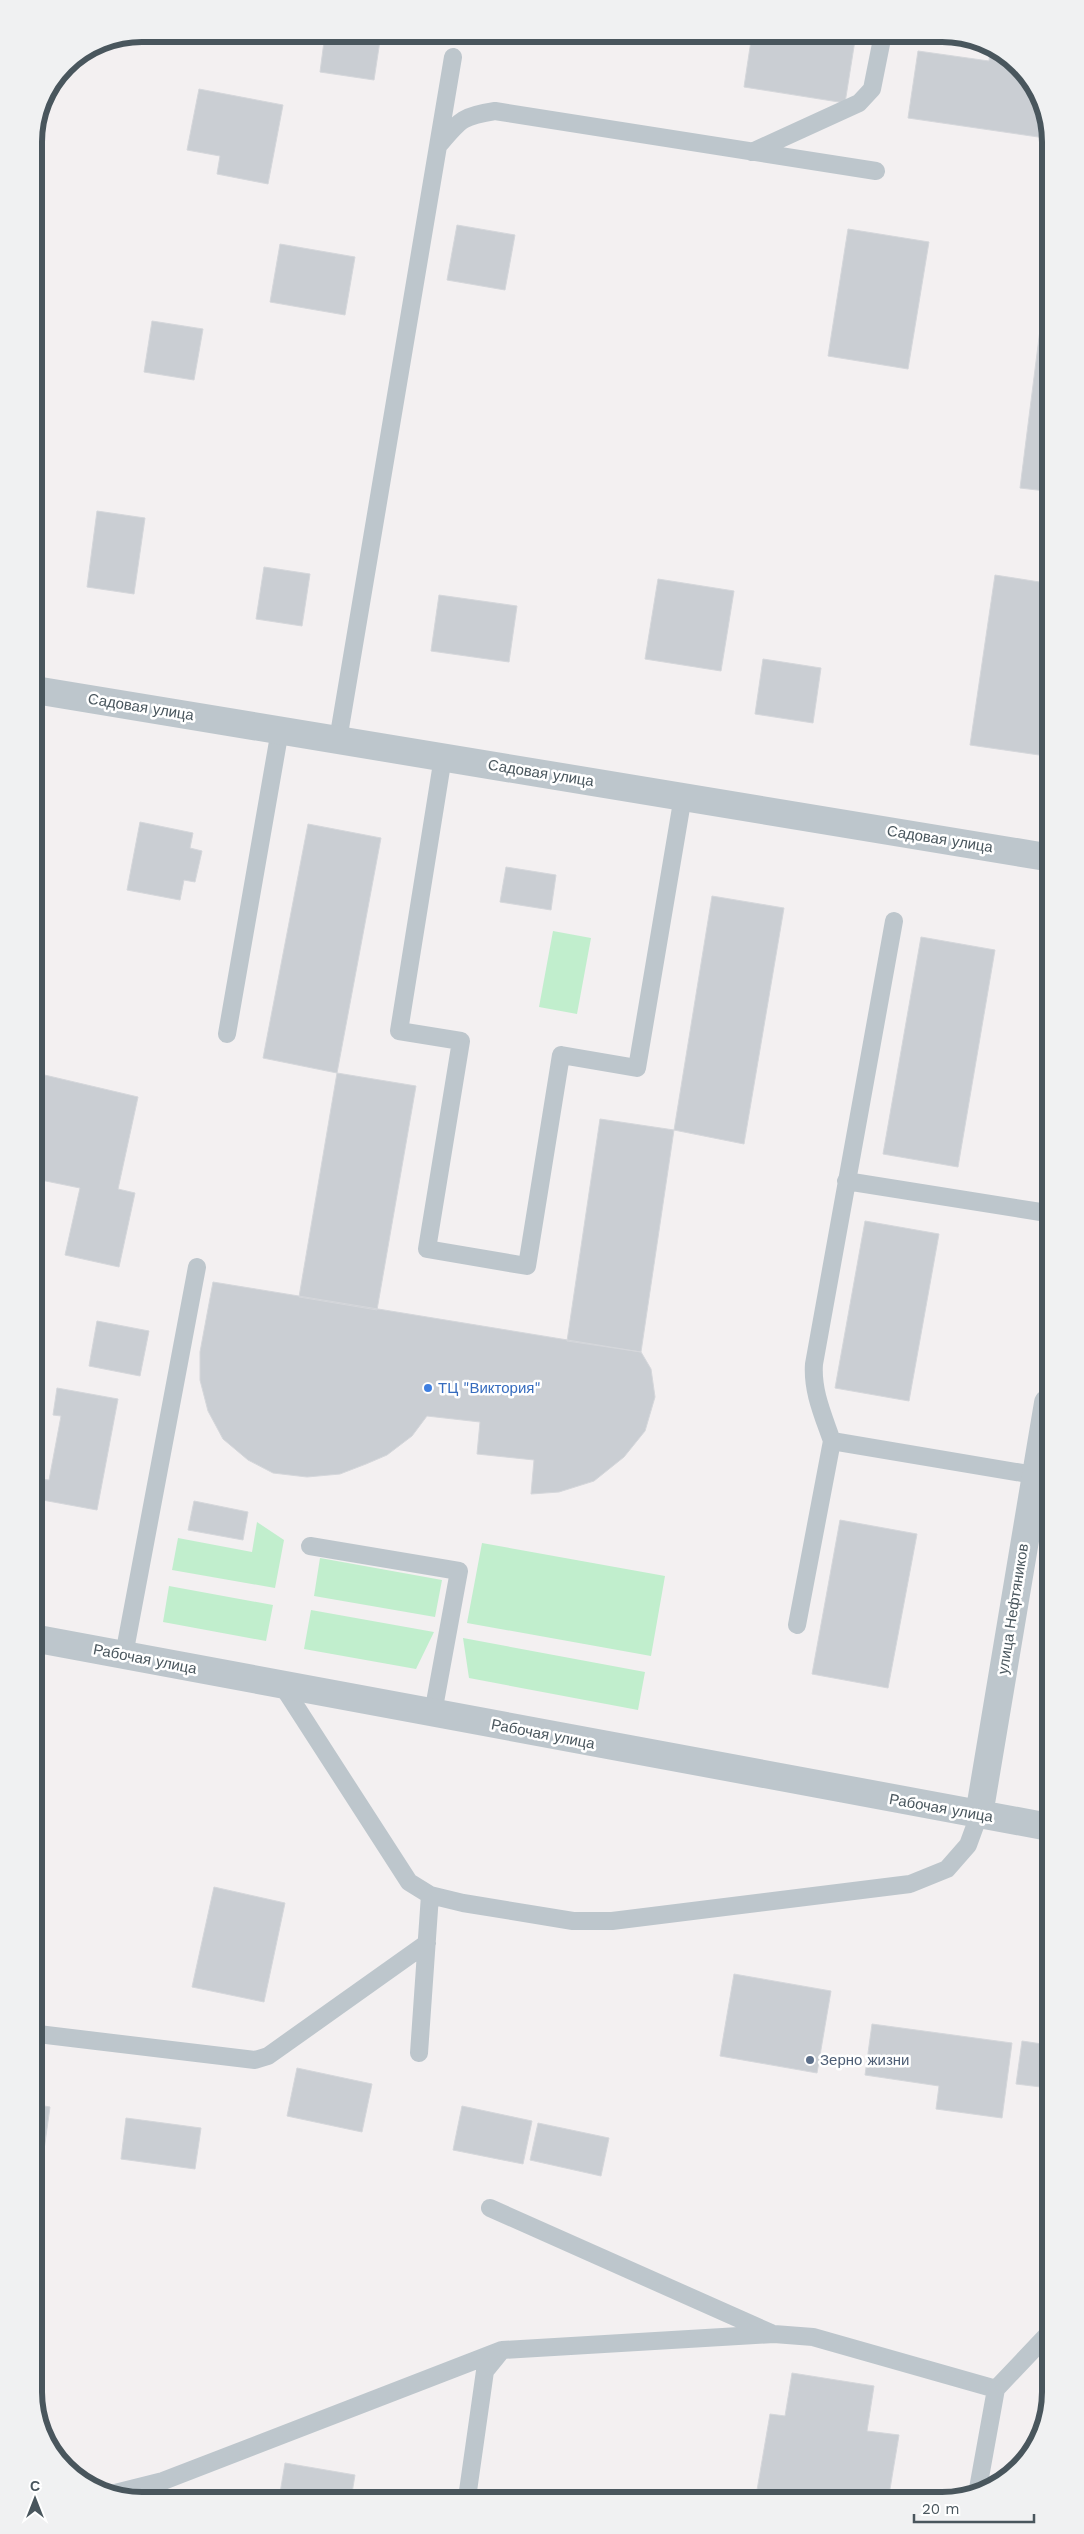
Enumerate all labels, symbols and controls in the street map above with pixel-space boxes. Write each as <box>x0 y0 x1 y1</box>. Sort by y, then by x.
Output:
street label: Садовая улица <box>87 690 196 724</box>
street label: Садовая улица <box>487 756 596 790</box>
street label: Садовая улица <box>886 822 995 856</box>
place label: ТЦ "Виктория" <box>438 1379 540 1397</box>
marker: ТЦ "Виктория" <box>422 1382 434 1394</box>
street label: улица Нефтяников <box>994 1542 1032 1676</box>
street label: Рабочая улица <box>92 1640 199 1678</box>
street label: Рабочая улица <box>490 1715 597 1753</box>
street label: Рабочая улица <box>888 1790 995 1826</box>
place label: Зерно жизни <box>820 2051 909 2069</box>
marker: Зерно жизни <box>804 2054 816 2066</box>
north arrow <box>10 2474 60 2524</box>
text: С <box>30 2478 40 2494</box>
scale bar <box>914 2492 1034 2524</box>
text: 20 m <box>922 2500 960 2518</box>

